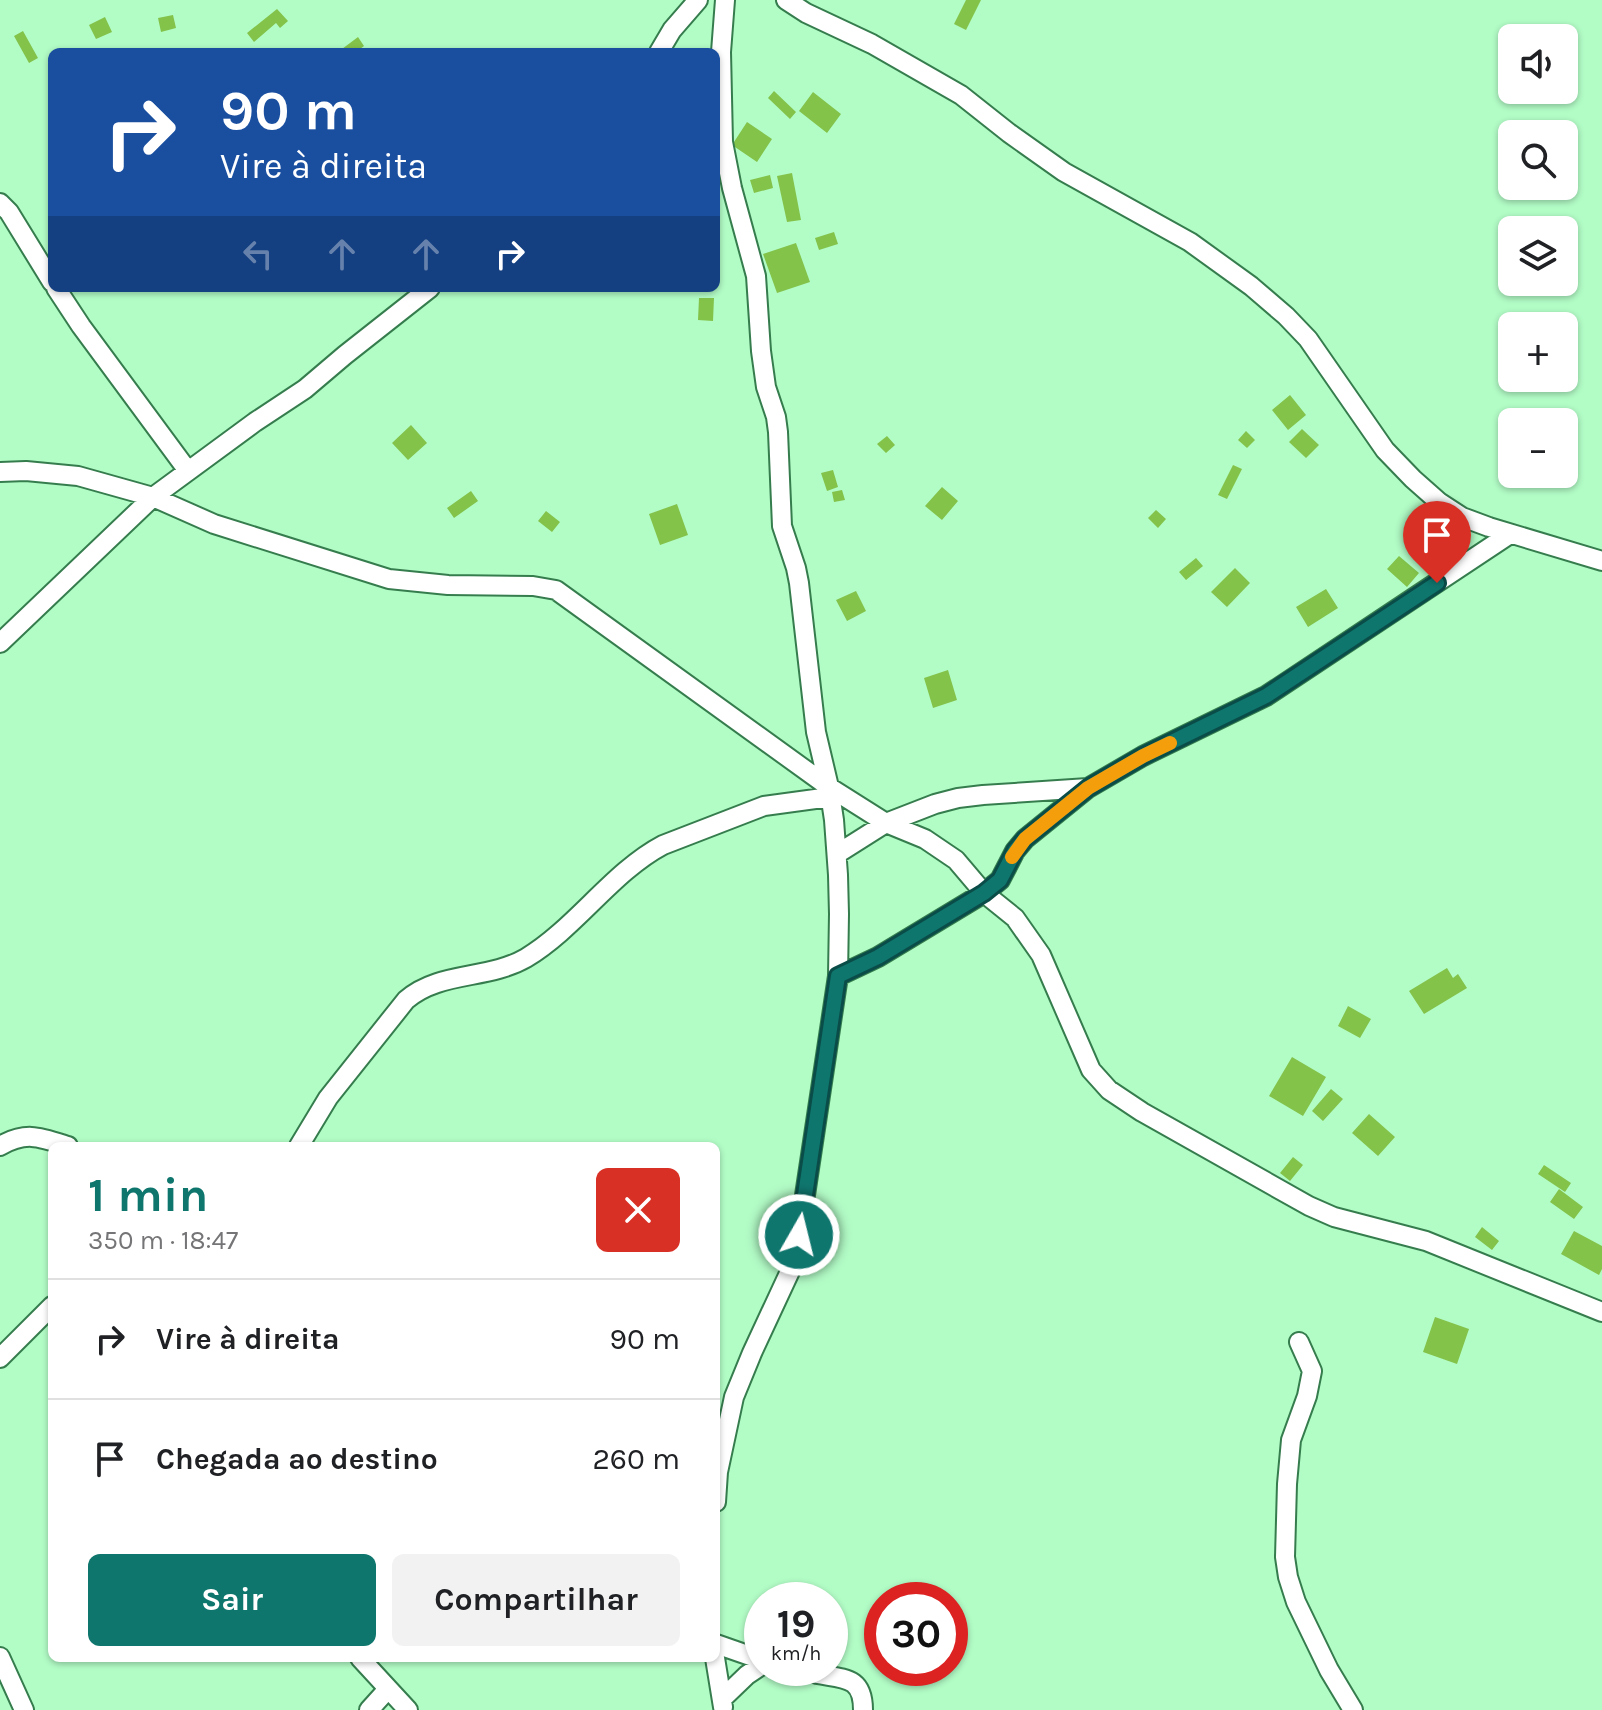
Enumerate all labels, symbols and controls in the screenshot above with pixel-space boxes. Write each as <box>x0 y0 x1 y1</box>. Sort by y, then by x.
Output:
map controls <box>1498 24 1578 488</box>
button: sound <box>1498 24 1578 104</box>
text: 90 m <box>220 78 357 143</box>
icon: right <box>88 80 192 184</box>
button: search <box>1498 120 1578 200</box>
text: Vire à direita <box>220 145 427 187</box>
button: layers <box>1498 216 1578 296</box>
icon: left <box>236 232 280 276</box>
icon: ahead <box>320 232 364 276</box>
icon: ahead <box>404 232 448 276</box>
icon: right <box>488 232 532 276</box>
button: + <box>1498 312 1578 392</box>
button: − <box>1498 408 1578 488</box>
pin <box>1403 501 1471 583</box>
icon: arrive <box>1415 513 1459 557</box>
text: 1 min <box>88 1167 208 1223</box>
button: close <box>596 1168 680 1252</box>
position arrow <box>757 1193 841 1277</box>
text: 350 m · 18:47 <box>88 1225 238 1256</box>
icon: right <box>88 1317 132 1361</box>
text: Vire à direita <box>156 1321 339 1357</box>
text: 90 m <box>610 1321 680 1357</box>
icon: arrive <box>88 1437 132 1481</box>
text: Chegada ao destino <box>156 1441 438 1477</box>
text: 260 m <box>592 1441 680 1477</box>
button: Sair <box>88 1554 376 1646</box>
button: Compartilhar <box>392 1554 680 1646</box>
speed limit sign: 30 <box>864 1582 968 1686</box>
text: 19 <box>777 1600 815 1647</box>
text: km/h <box>771 1642 821 1665</box>

